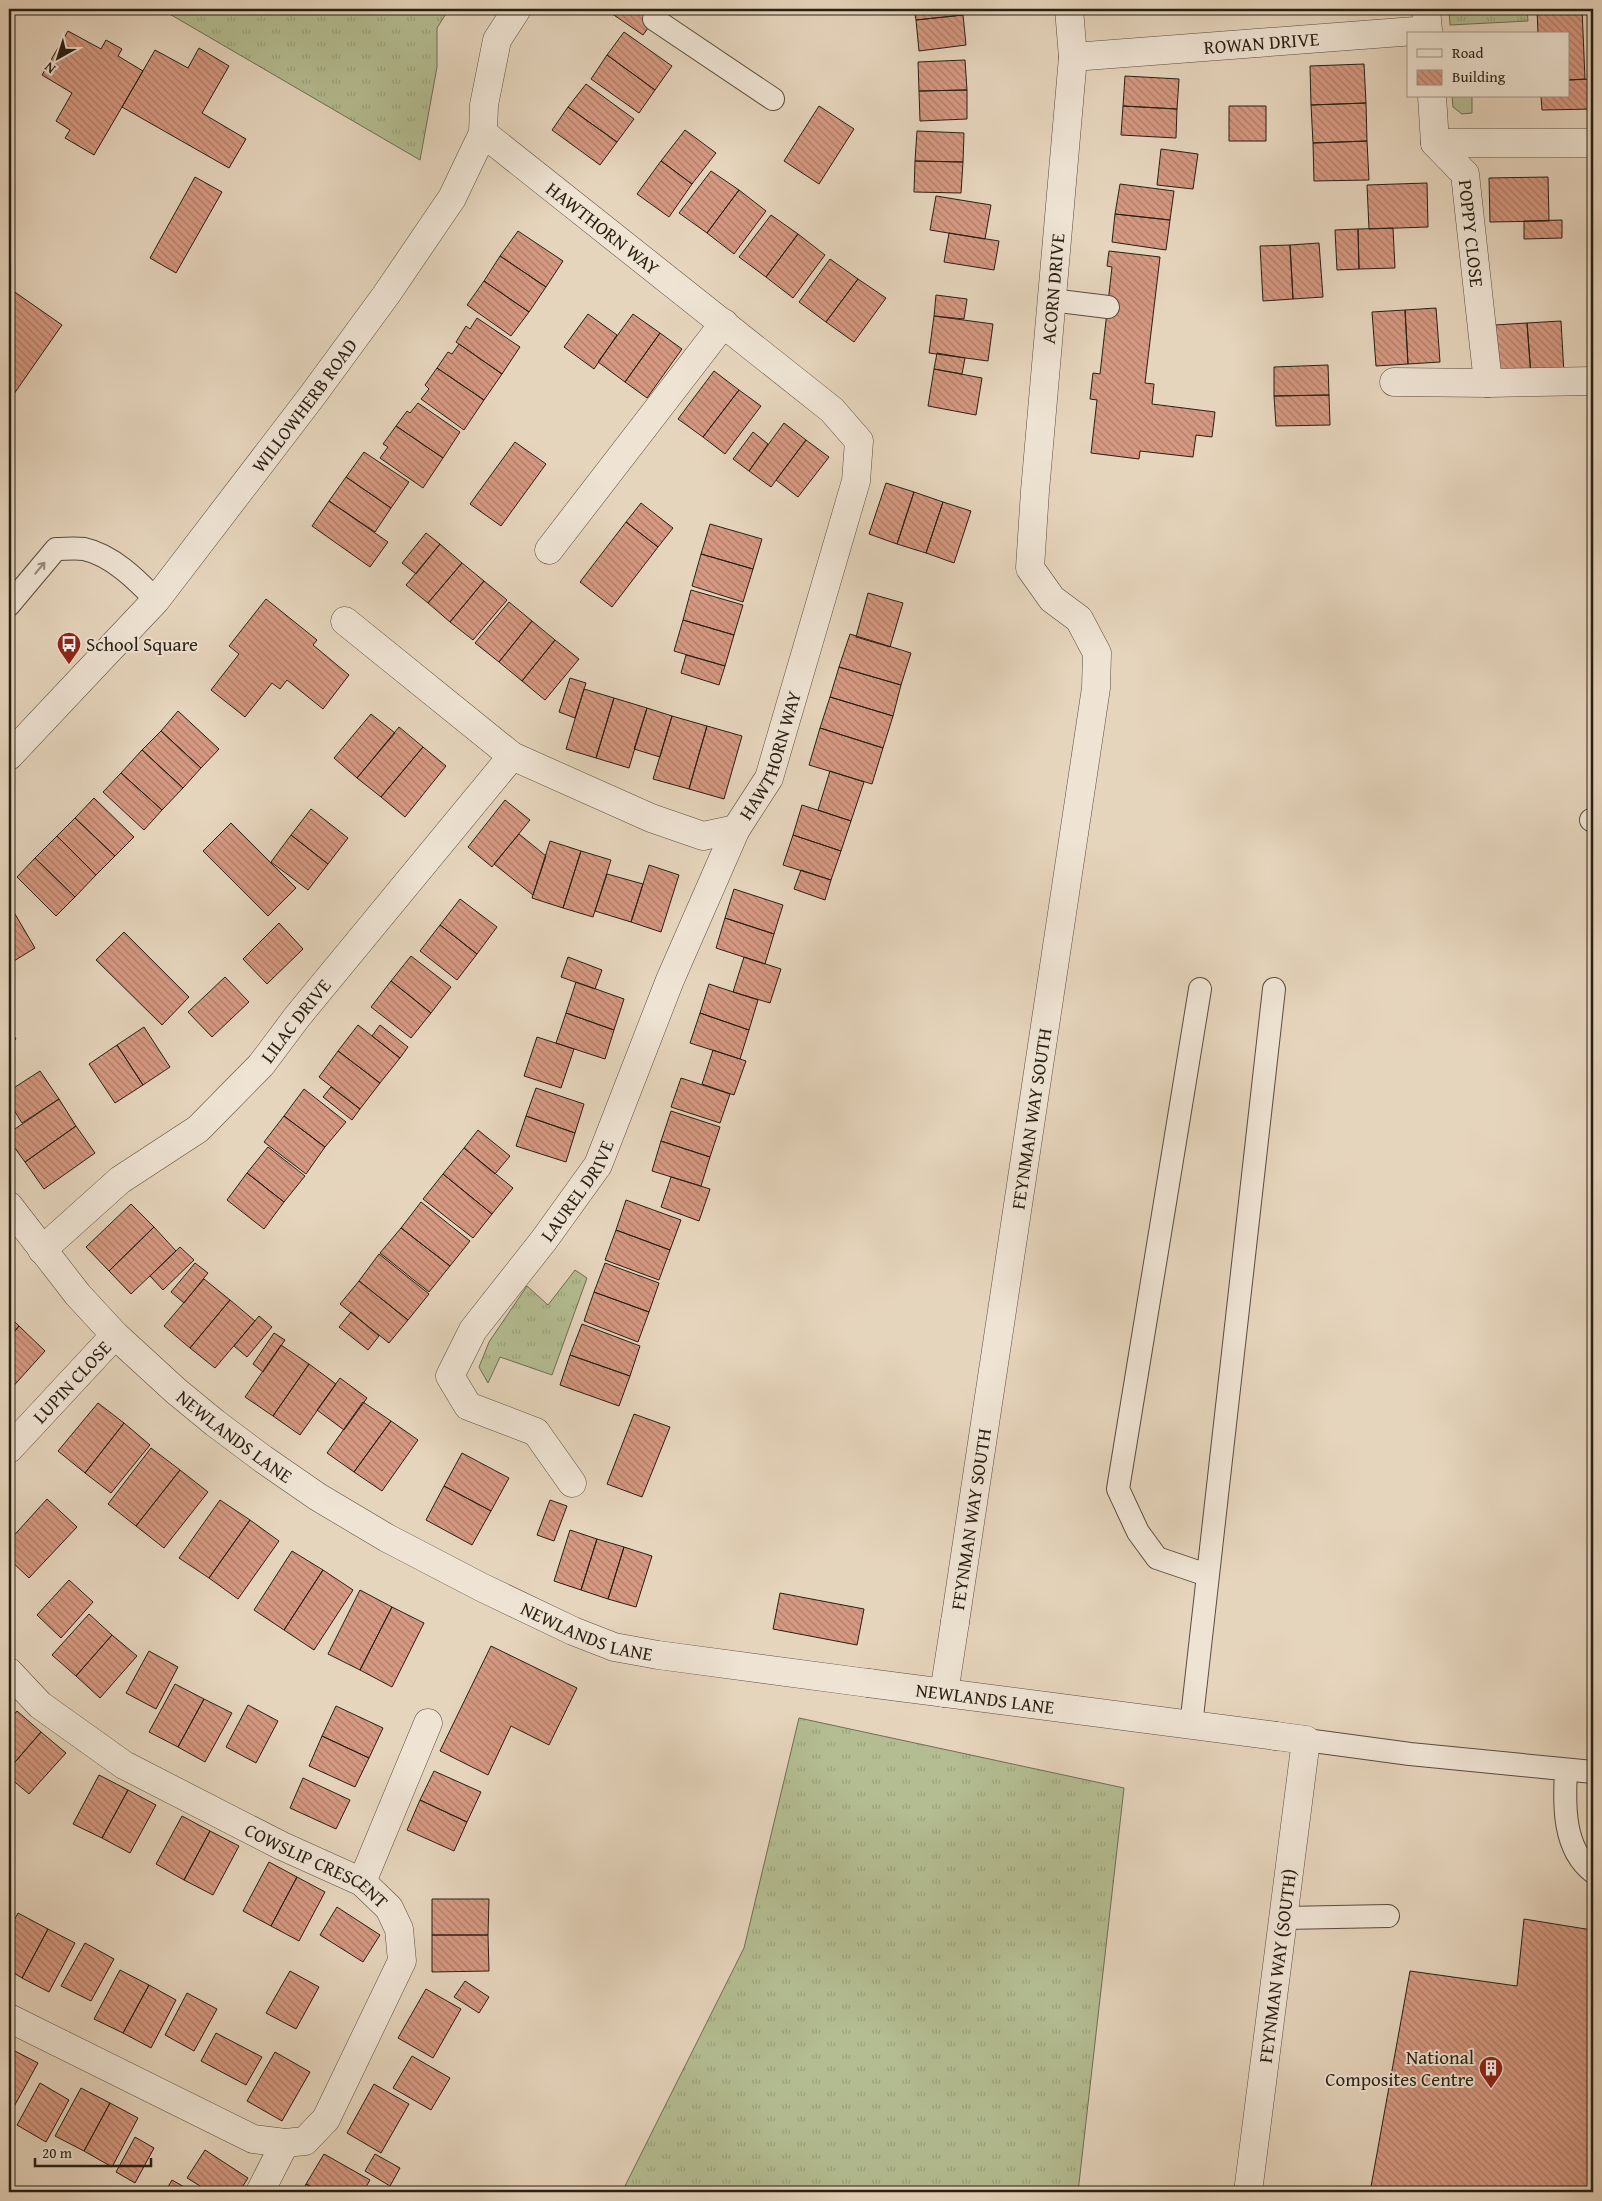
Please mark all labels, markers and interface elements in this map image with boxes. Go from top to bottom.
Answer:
street label: ROWAN DRIVE [1203,24,1321,61]
north arrow [32,32,82,82]
legend [1407,32,1570,98]
text: Road [1452,42,1483,63]
text: N [39,57,60,79]
text: Building [1452,66,1506,87]
street label: HAWTHORN WAY [540,175,666,282]
street label: POPPY CLOSE [1452,178,1491,289]
street label: ACORN DRIVE [1034,232,1072,345]
street label: WILLOWHERB ROAD [244,332,364,478]
one-way arrow [35,561,46,574]
place label: School Square [86,630,198,658]
bus stop icon: School Square [56,631,82,665]
street label: HAWTHORN WAY [732,687,808,825]
street label: LILAC DRIVE [253,972,338,1069]
street label: FEYNMAN WAY SOUTH [1003,1026,1058,1211]
street label: LAUREL DRIVE [533,1136,621,1247]
street label: LUPIN CLOSE [26,1334,118,1429]
street label: NEWLANDS LANE [171,1383,299,1490]
street label: FEYNMAN WAY SOUTH [943,1426,998,1612]
street label: NEWLANDS LANE [516,1594,655,1668]
street label: NEWLANDS LANE [914,1675,1056,1721]
street label: COWSLIP CRESCENT [240,1815,395,1915]
street label: FEYNMAN WAY (SOUTH) [1251,1867,1303,2065]
place label: National Composites Centre [1325,2043,1474,2093]
building icon: National Composites Centre [1478,2055,1504,2089]
scale bar [35,2136,151,2168]
text: 20 m [42,2142,73,2163]

